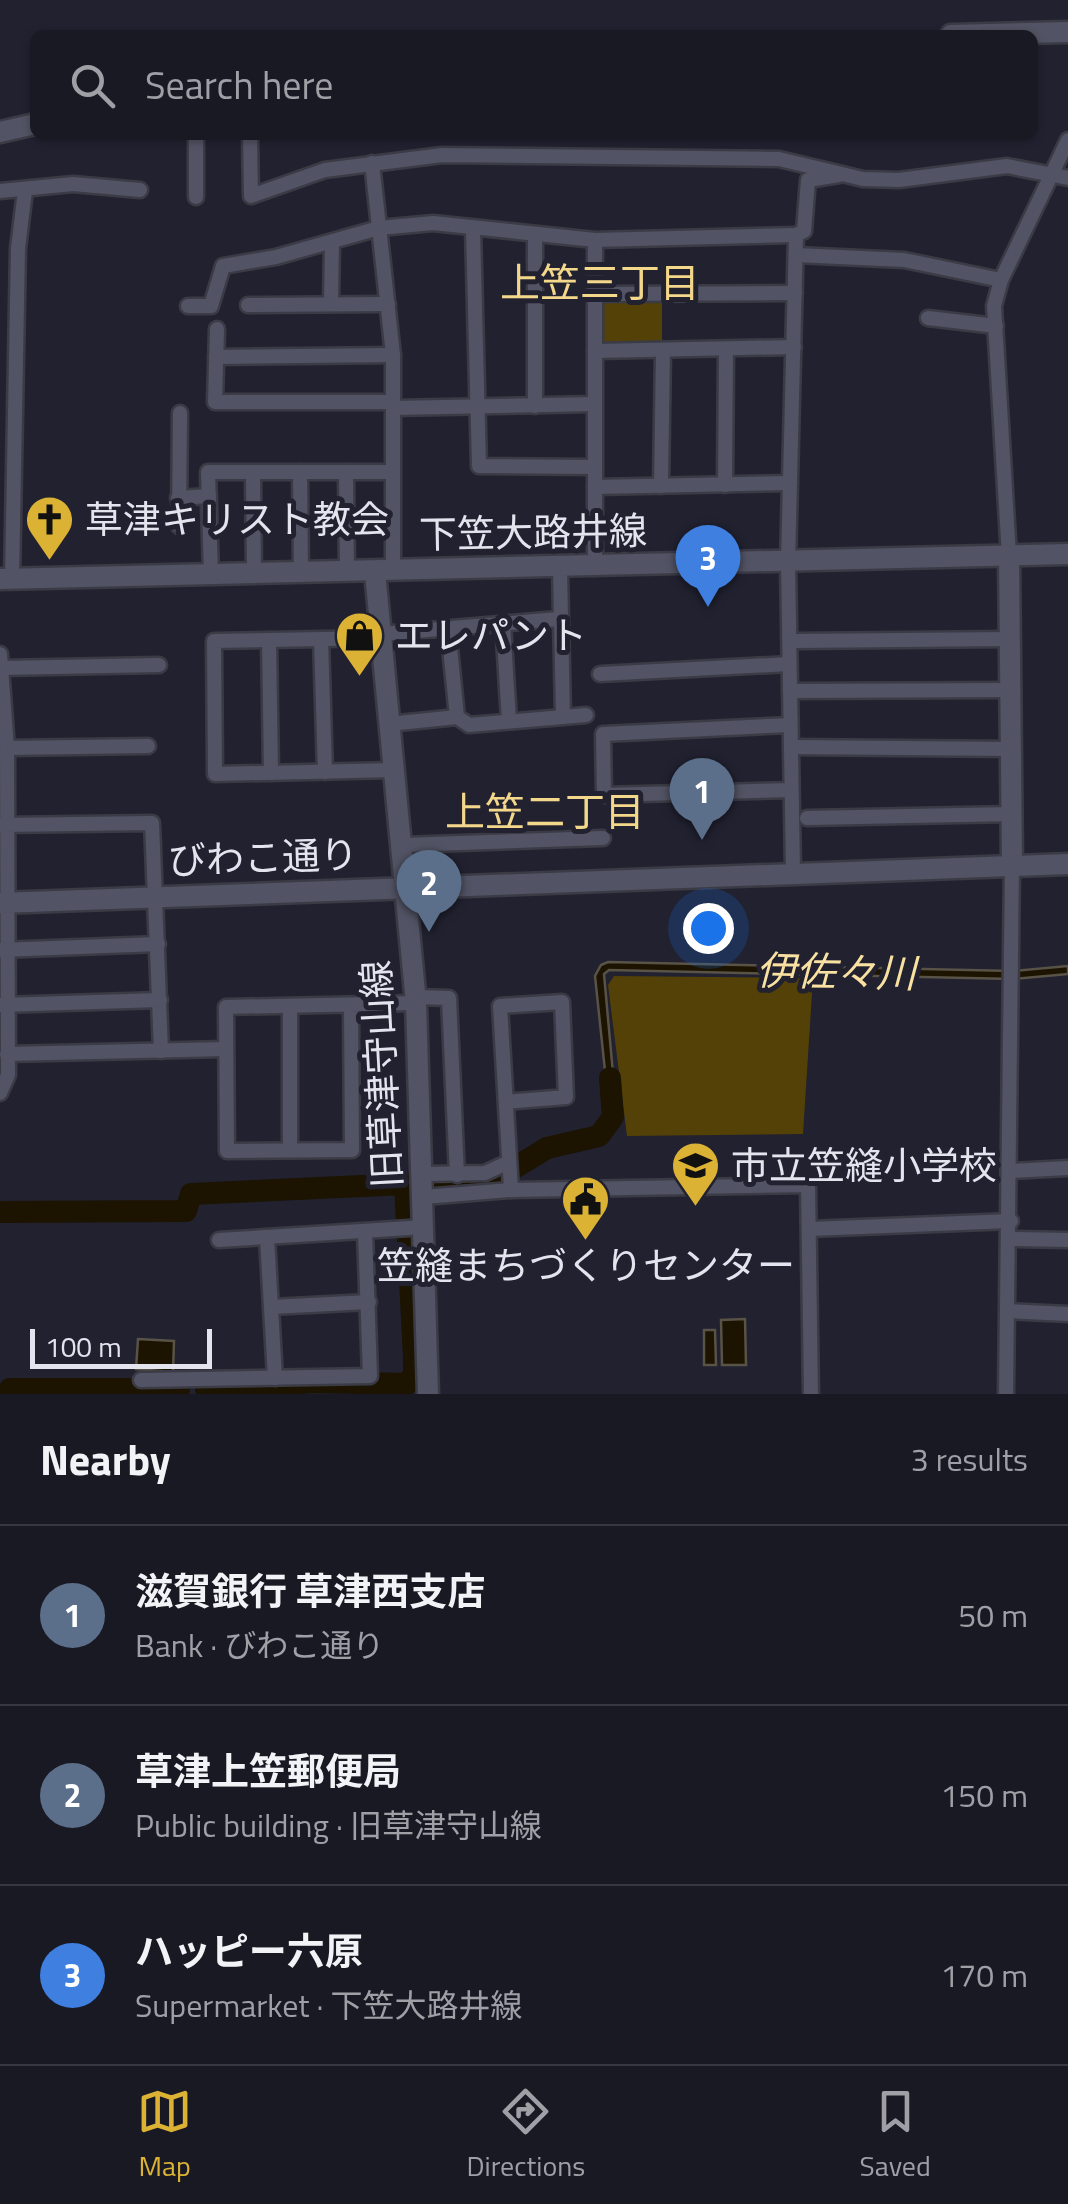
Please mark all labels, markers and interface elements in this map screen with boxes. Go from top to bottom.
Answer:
search box [30,30,1038,140]
text: Search here [145,56,333,114]
icon: search [65,58,120,113]
district label: 上笠三丁目 [500,252,700,313]
place label: 草津キリスト教会 [85,490,389,548]
church icon: 草津キリスト教会 [24,494,76,562]
street label: 下笠大路井線 [418,501,647,563]
pin: 3 [676,524,740,607]
place label: エレパント [395,606,587,664]
shop icon: エレパント [334,610,386,678]
pin: 1 [670,758,734,840]
district label: 上笠二丁目 [445,781,645,842]
street label: びわこ通り [167,825,359,889]
pin: 2 [396,850,462,932]
your location [683,903,734,954]
water label: 伊佐々川 [755,940,921,1003]
street label: 旧草津守山線 [346,959,416,1189]
place label: 市立笠縫小学校 [731,1136,997,1194]
school or university icon: 市立笠縫小学校 [670,1140,722,1208]
public building icon: 笠縫まちづくりセンター [560,1174,612,1242]
place label: 笠縫まちづくりセンター [377,1236,795,1294]
scale bar [30,1324,212,1368]
text: 100 m [45,1325,122,1368]
text: Nearby [40,1427,171,1491]
text: 3 results [911,1435,1028,1483]
text: 滋賀銀行 草津西支店 [135,1562,485,1620]
text: 1 [64,1591,81,1639]
text: 50 m [958,1591,1028,1639]
text: Bank · びわこ通り [135,1621,384,1669]
text: 草津上笠郵便局 [135,1742,401,1800]
text: 2 [64,1771,81,1819]
text: 150 m [940,1771,1028,1819]
text: Public building · 旧草津守山線 [135,1801,542,1849]
text: ハッピー六原 [135,1922,363,1980]
text: 3 [64,1951,81,1999]
text: 170 m [940,1951,1028,1999]
text: Supermarket · 下笠大路井線 [135,1981,523,2029]
tab: Map [137,2084,192,2187]
tab: Directions [466,2084,585,2187]
tab: Saved [860,2084,931,2187]

